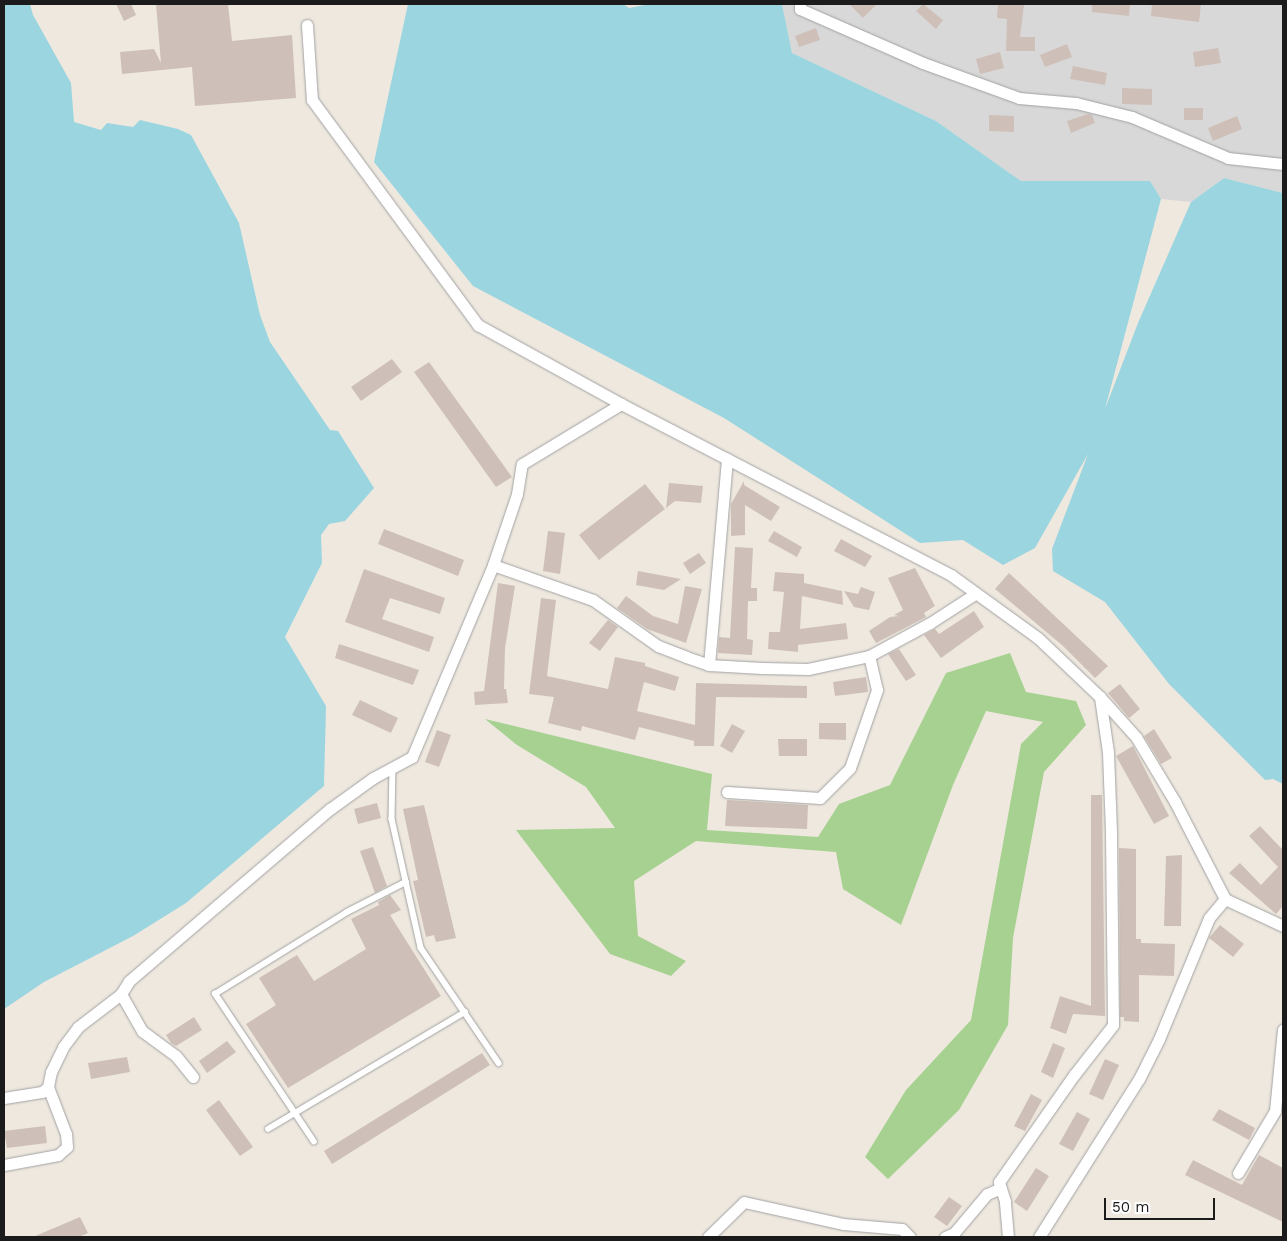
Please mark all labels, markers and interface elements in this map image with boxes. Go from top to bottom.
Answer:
scale bar [1107,1188,1218,1220]
text: 50 m [1112,1198,1149,1216]

